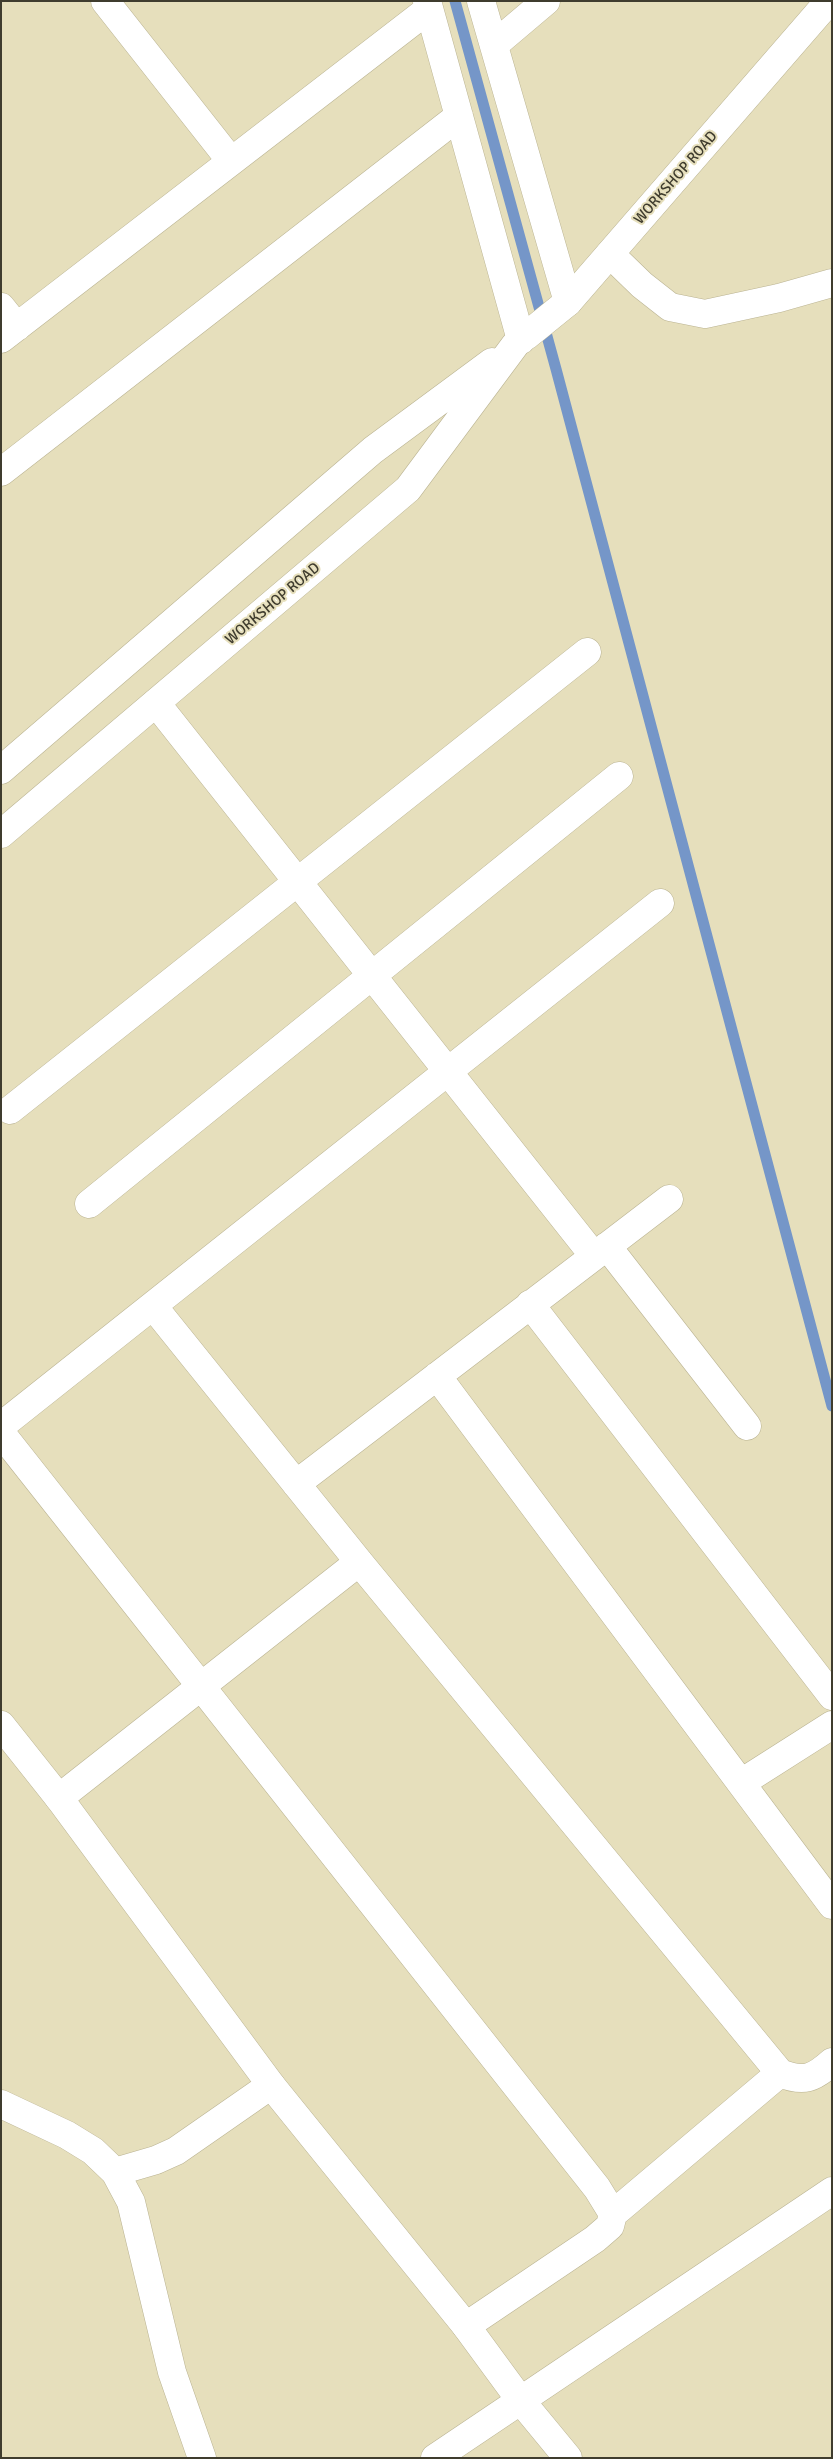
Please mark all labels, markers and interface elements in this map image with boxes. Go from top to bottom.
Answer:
street label: WORKSHOP ROAD [631,128,721,228]
street label: WORKSHOP ROAD [222,559,324,649]

